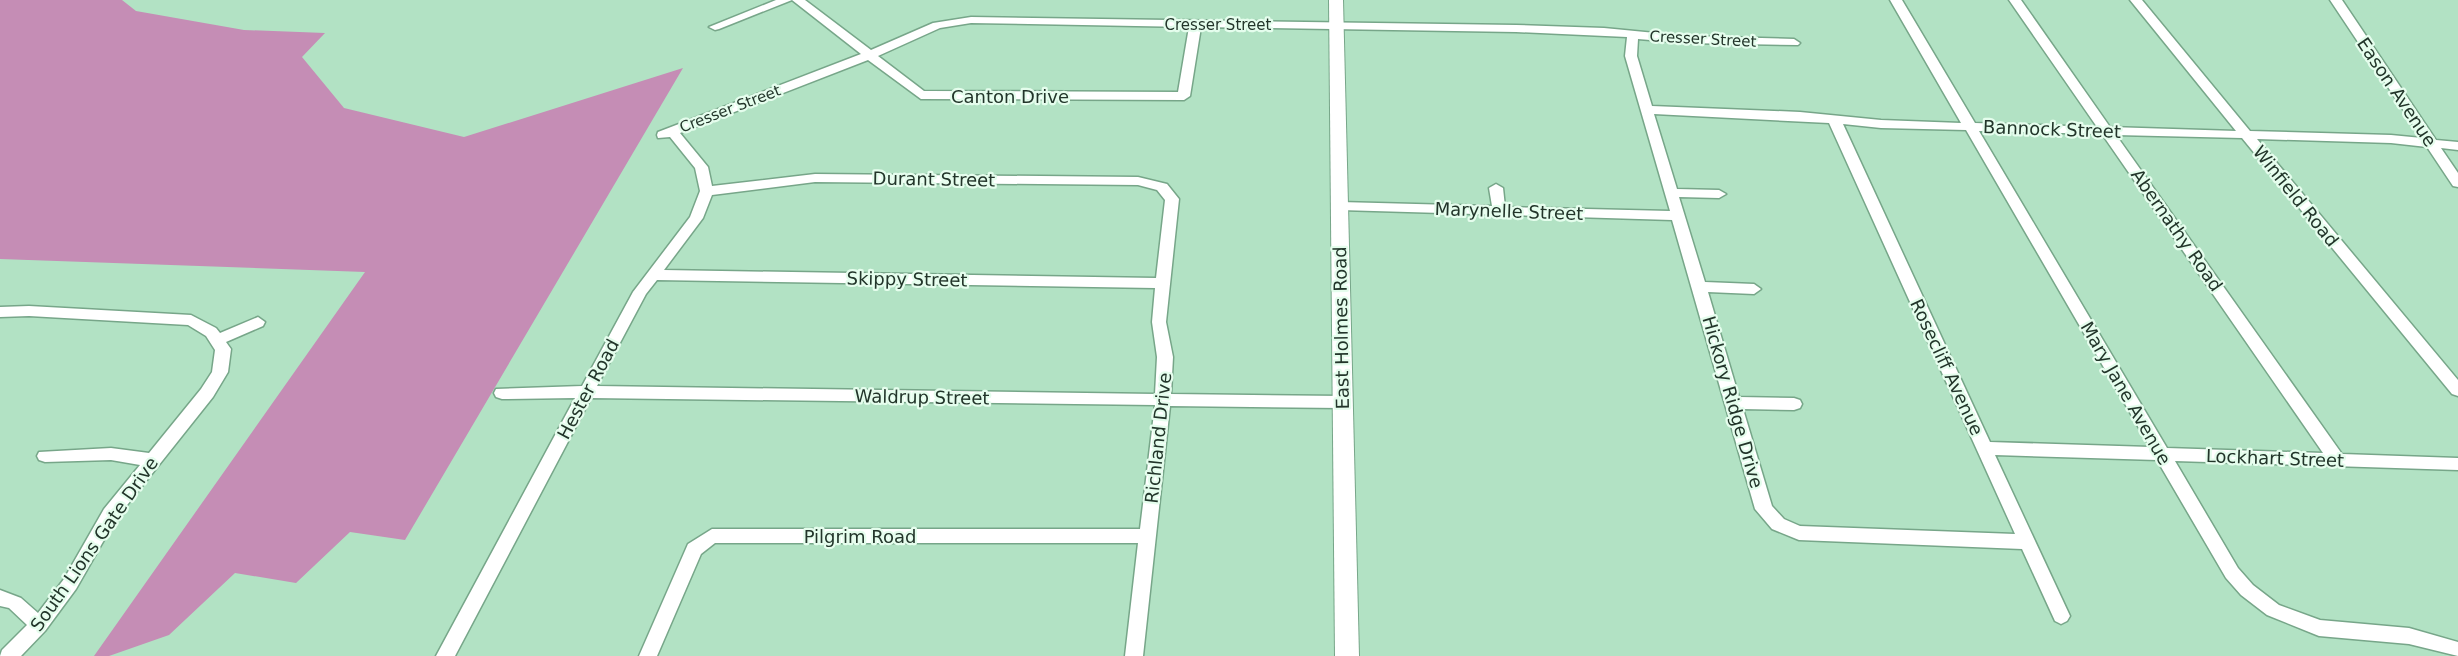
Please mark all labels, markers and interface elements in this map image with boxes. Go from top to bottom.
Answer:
street label: Cresser Street [1165,16,1272,34]
street label: Cresser Street [1649,27,1757,51]
street label: Eason Avenue [2353,34,2441,150]
street label: Cresser Street [677,81,783,137]
street label: Canton Drive [951,86,1069,107]
street label: Bannock Street [1983,116,2121,142]
street label: Winfield Road [2249,141,2343,251]
street label: Abernathy Road [2127,165,2227,295]
street label: Durant Street [873,167,995,191]
street label: Marynelle Street [1434,198,1584,224]
street label: East Holmes Road [1329,246,1353,410]
street label: Skippy Street [846,267,968,291]
street label: Rosecliff Avenue [1906,295,1988,439]
street label: Hickory Ridge Drive [1698,313,1768,491]
street label: Mary Jane Avenue [2076,318,2176,468]
street label: Hester Road [553,335,623,443]
street label: Richland Drive [1141,372,1175,504]
street label: Waldrup Street [854,385,990,409]
street label: Lockhart Street [2205,445,2345,471]
street label: South Lions Gate Drive [26,453,162,635]
street label: Pilgrim Road [804,526,916,547]

